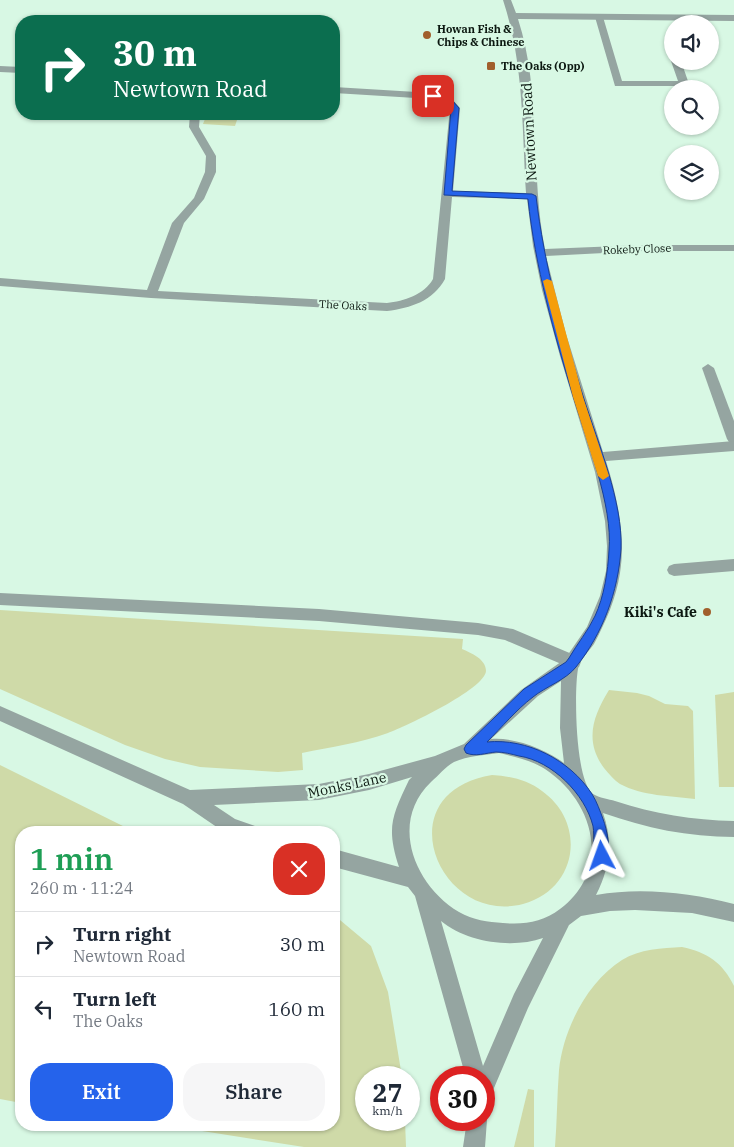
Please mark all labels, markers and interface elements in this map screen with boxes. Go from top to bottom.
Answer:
map controls [664,15,719,200]
button: sound [664,15,719,70]
place label: Howan Fish & Chips & Chinese [437,22,525,49]
marker: Howan Fish & Chips & Chinese [421,29,433,41]
text: 30 m [113,30,197,76]
icon: right [30,35,95,100]
place label: The Oaks (Opp) [501,59,585,73]
marker: The Oaks (Opp) [485,60,497,72]
text: Newtown Road [113,74,268,103]
pin [412,75,454,117]
button: search [664,80,719,135]
icon: arrive [419,82,447,110]
street label: Newtown Road [517,82,541,182]
button: layers [664,145,719,200]
street label: Rokeby Close [603,241,672,257]
street label: The Oaks [319,297,367,313]
place label: Kiki's Cafe [624,603,697,621]
marker: Kiki's Cafe [701,606,713,618]
street label: Monks Lane [306,768,388,802]
position arrow [575,829,627,881]
text: 1 min [30,839,113,878]
button: close [273,843,325,895]
text: 260 m · 11:24 [30,878,133,898]
text: Turn right [73,922,171,946]
icon: right [30,930,58,958]
text: 30 m [280,932,325,956]
text: Newtown Road [73,946,185,966]
text: Turn left [73,987,156,1011]
icon: left [30,995,58,1023]
text: 160 m [268,997,325,1021]
text: The Oaks [73,1011,143,1031]
button: Exit [30,1063,173,1121]
button: Share [183,1063,325,1121]
speed limit sign: 30 [430,1066,495,1131]
text: 27 [372,1076,403,1109]
text: km/h [372,1103,403,1118]

